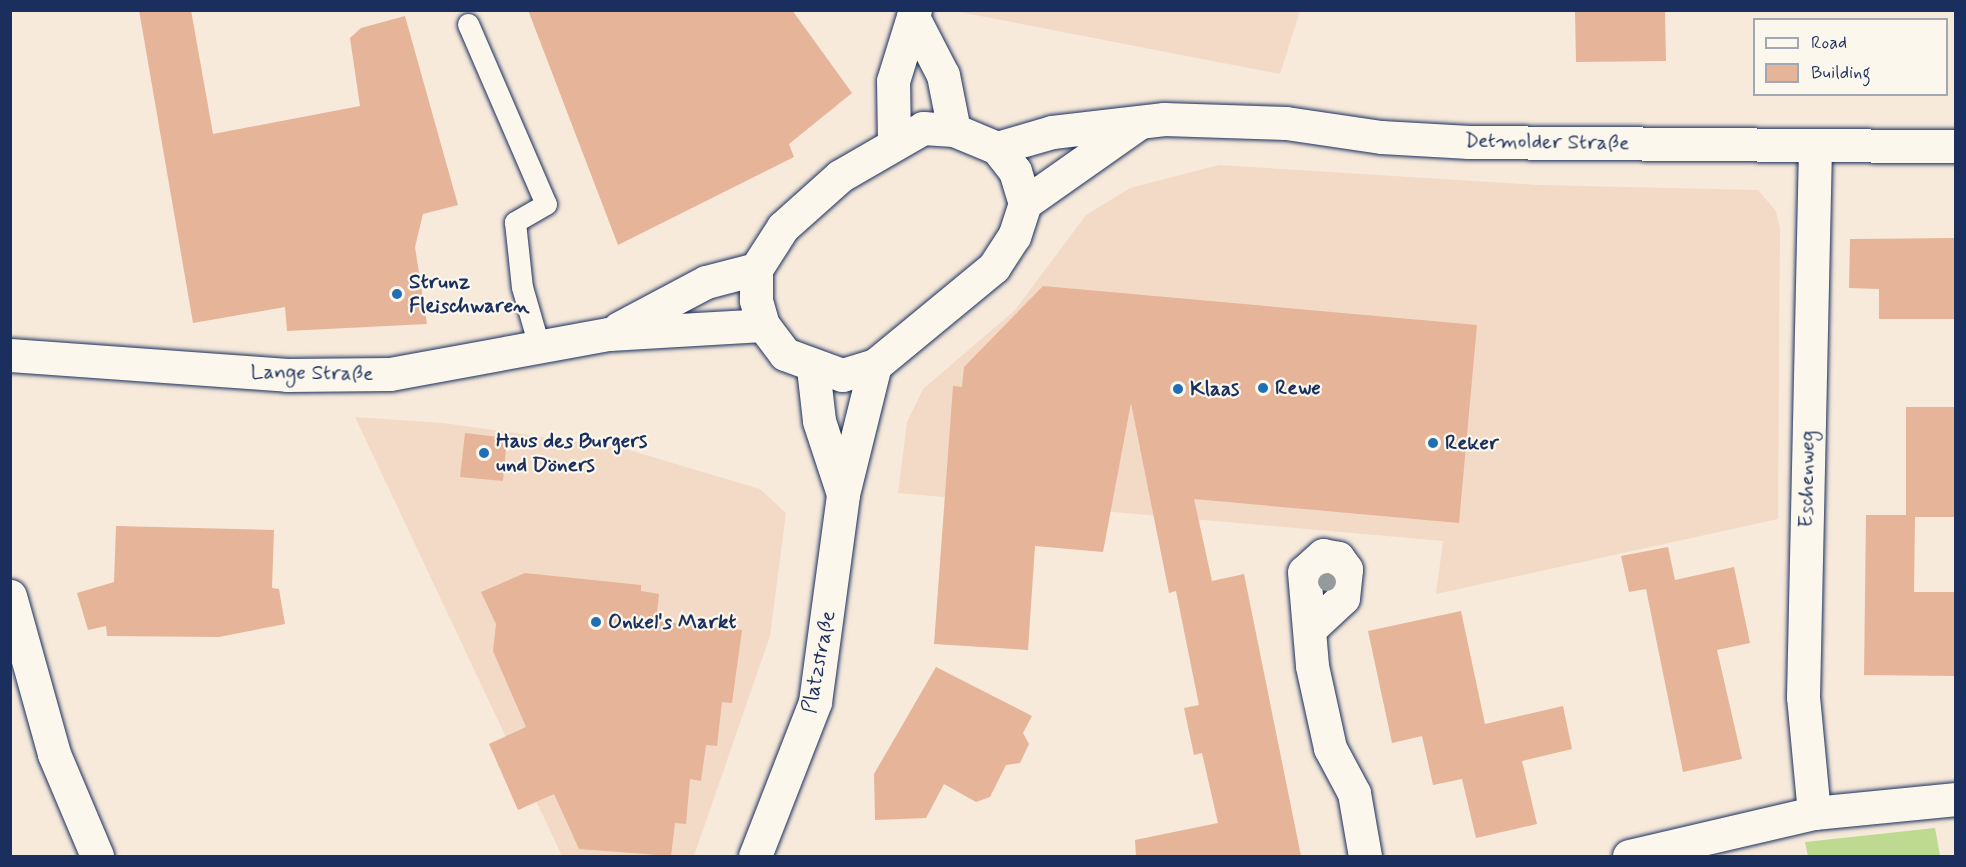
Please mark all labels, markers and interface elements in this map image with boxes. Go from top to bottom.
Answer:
legend [1753,18,1948,96]
text: Road [1811,31,1847,55]
text: Building [1811,61,1871,85]
street label: Detmolder Straße [1464,128,1630,156]
place label: Strunz Fleischwaren [409,269,530,319]
marker: Strunz Fleischwaren [390,287,404,301]
street label: Lange Straße [250,359,374,387]
place label: Rewe [1275,375,1321,401]
place label: Klaas [1190,376,1239,402]
marker: Rewe [1256,381,1270,395]
marker: Klaas [1171,382,1185,396]
place label: Haus des Burgers und Döners [496,428,648,478]
place label: Reker [1445,430,1499,456]
street label: Eschenweg [1794,430,1820,528]
marker: Reker [1426,436,1440,450]
marker: Haus des Burgers und Döners [477,446,491,460]
place label: Onkel's Markt [608,609,738,635]
street label: Platzstraße [797,609,841,715]
marker: Onkel's Markt [589,615,603,629]

